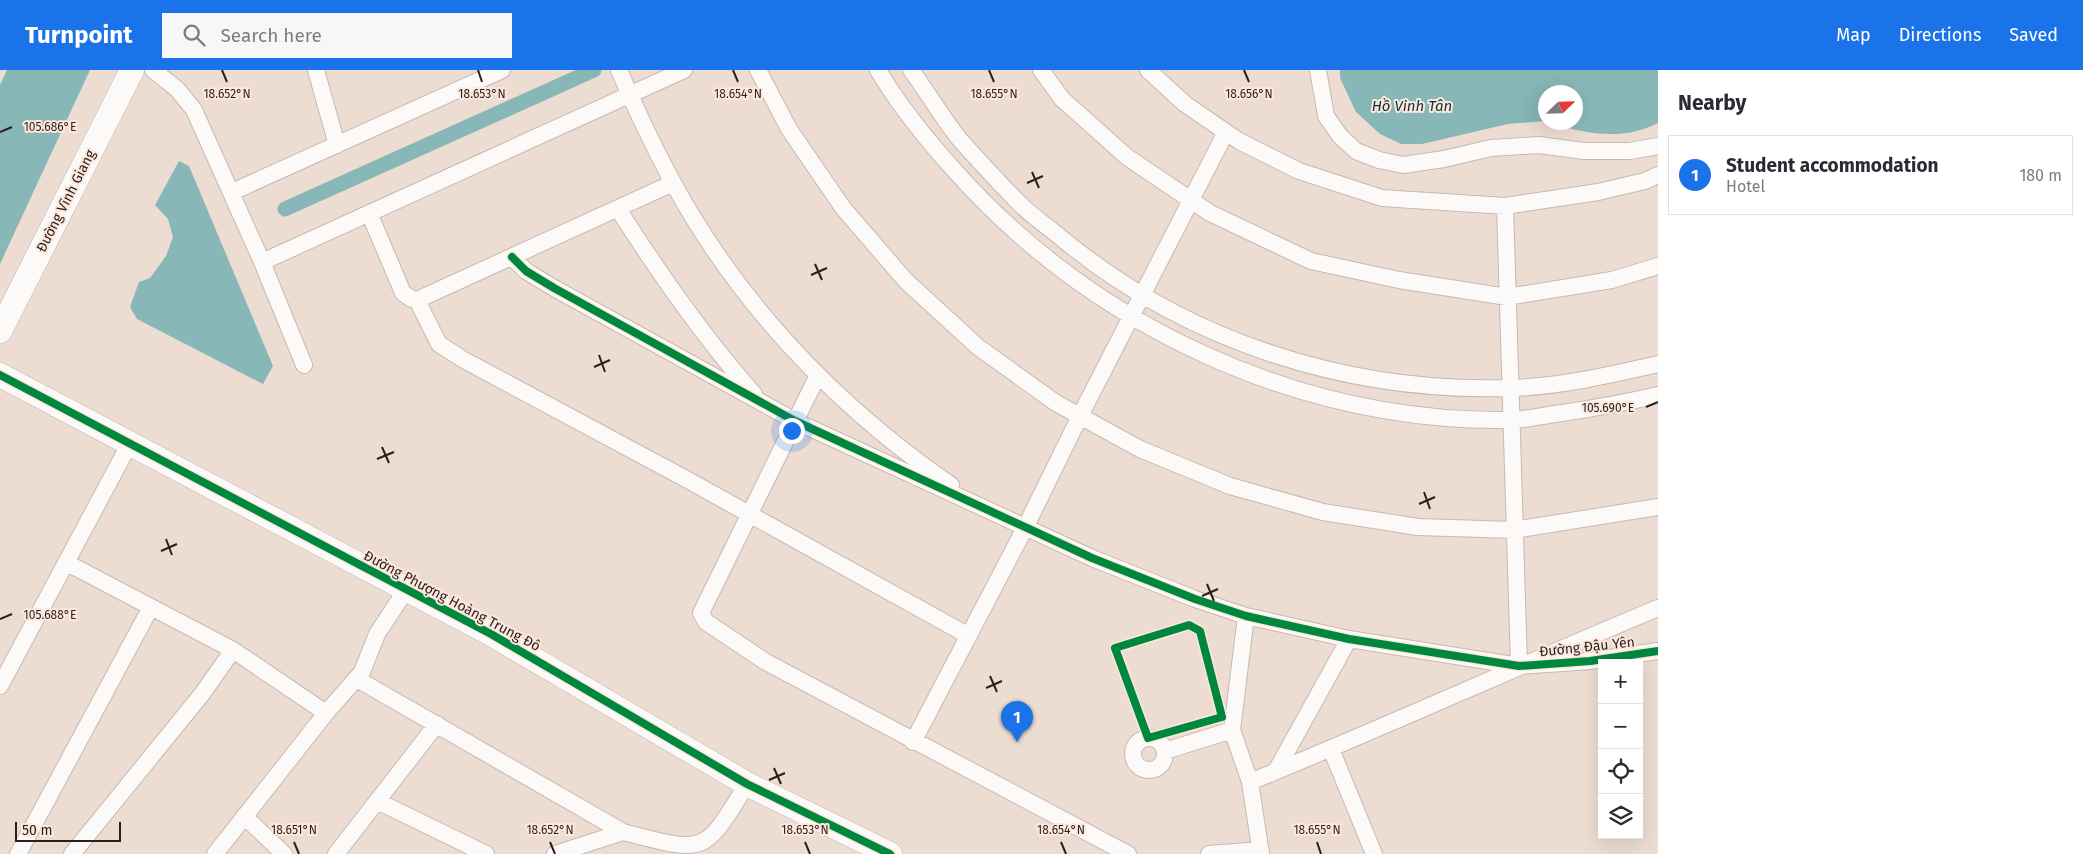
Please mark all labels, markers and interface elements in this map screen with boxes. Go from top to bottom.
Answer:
search box [162,13,512,58]
text: Turnpoint [25,21,132,49]
icon: search [180,21,208,49]
text: Search here [220,24,322,47]
text: Map [1836,24,1871,46]
text: Directions [1899,24,1981,46]
text: Saved [2009,24,2058,46]
north arrow [1538,85,1583,130]
text: 18.652°N [203,87,251,101]
text: 18.653°N [458,87,506,101]
text: 18.654°N [714,87,762,101]
text: 18.655°N [970,87,1018,101]
text: 18.656°N [1225,87,1273,101]
text: Nearby [1678,90,1746,116]
water label: Hồ Vinh Tân [1372,97,1452,115]
text: 105.686°E [24,120,76,134]
street label: Đường Vĩnh Giang [33,146,99,255]
text: Student accommodation [1726,154,1938,177]
text: 1 [1691,166,1699,185]
text: 180 m [2019,166,2062,185]
text: Hotel [1726,177,1765,196]
text: 105.690°E [1582,401,1634,415]
your location [779,418,805,444]
street label: Đường Phượng Hoàng Trung Đô [361,547,543,655]
text: 105.688°E [24,608,76,622]
street label: Đường Đậu Yên [1538,634,1636,660]
map controls [1598,659,1643,839]
button: + [1598,659,1643,704]
pin: 1 [1001,701,1033,742]
button: − [1598,704,1643,749]
button: locate [1598,749,1643,794]
button: layers [1598,794,1643,839]
scale bar [15,819,121,842]
text: 50 m [22,822,53,839]
text: 18.651°N [271,823,317,837]
text: 18.652°N [526,823,574,837]
text: 18.653°N [781,823,829,837]
text: 18.654°N [1037,823,1085,837]
text: 18.655°N [1293,823,1341,837]

